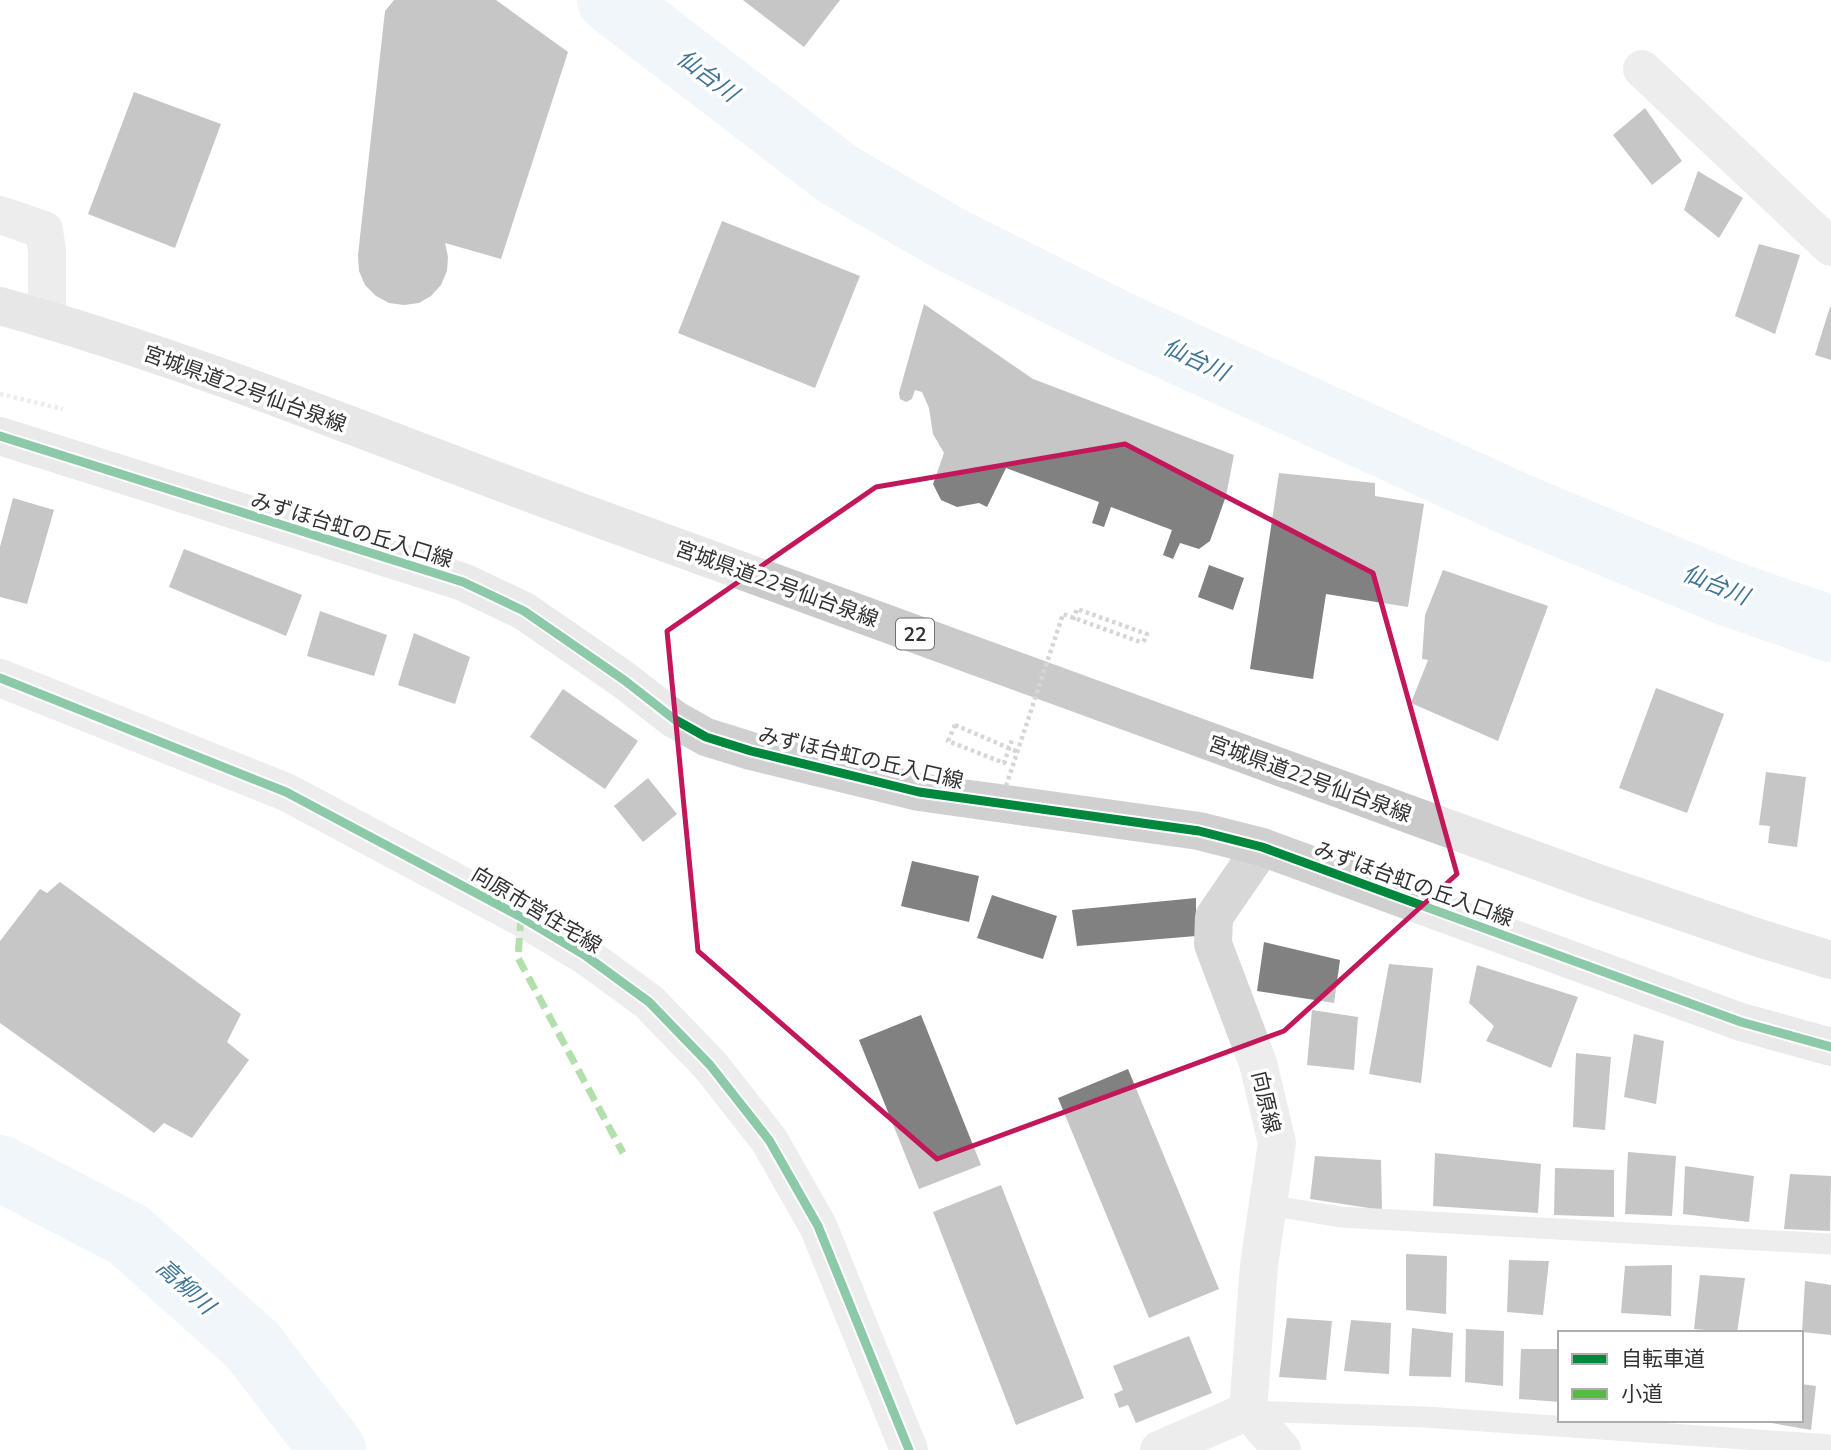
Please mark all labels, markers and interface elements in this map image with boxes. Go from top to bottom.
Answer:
water label: 仙台川 [672,43,747,109]
water label: 仙台川 [1159,331,1236,388]
street label: 宮城県道22号仙台泉線 [140,339,350,437]
street label: みずほ台虹の丘入口線 [248,486,456,572]
street label: 宮城県道22号仙台泉線 [672,534,882,632]
water label: 仙台川 [1679,558,1756,611]
road number: 22 [896,618,934,650]
street label: みずほ台虹の丘入口線 [756,721,966,793]
street label: 宮城県道22号仙台泉線 [1205,729,1415,827]
street label: みずほ台虹の丘入口線 [1311,835,1517,931]
street label: 向原市営住宅線 [467,860,607,958]
street label: 向原線 [1247,1068,1287,1136]
water label: 高柳川 [151,1252,224,1322]
legend [1558,1331,1803,1422]
text: 自転車道 [1621,1345,1705,1371]
text: 小道 [1621,1380,1663,1406]

